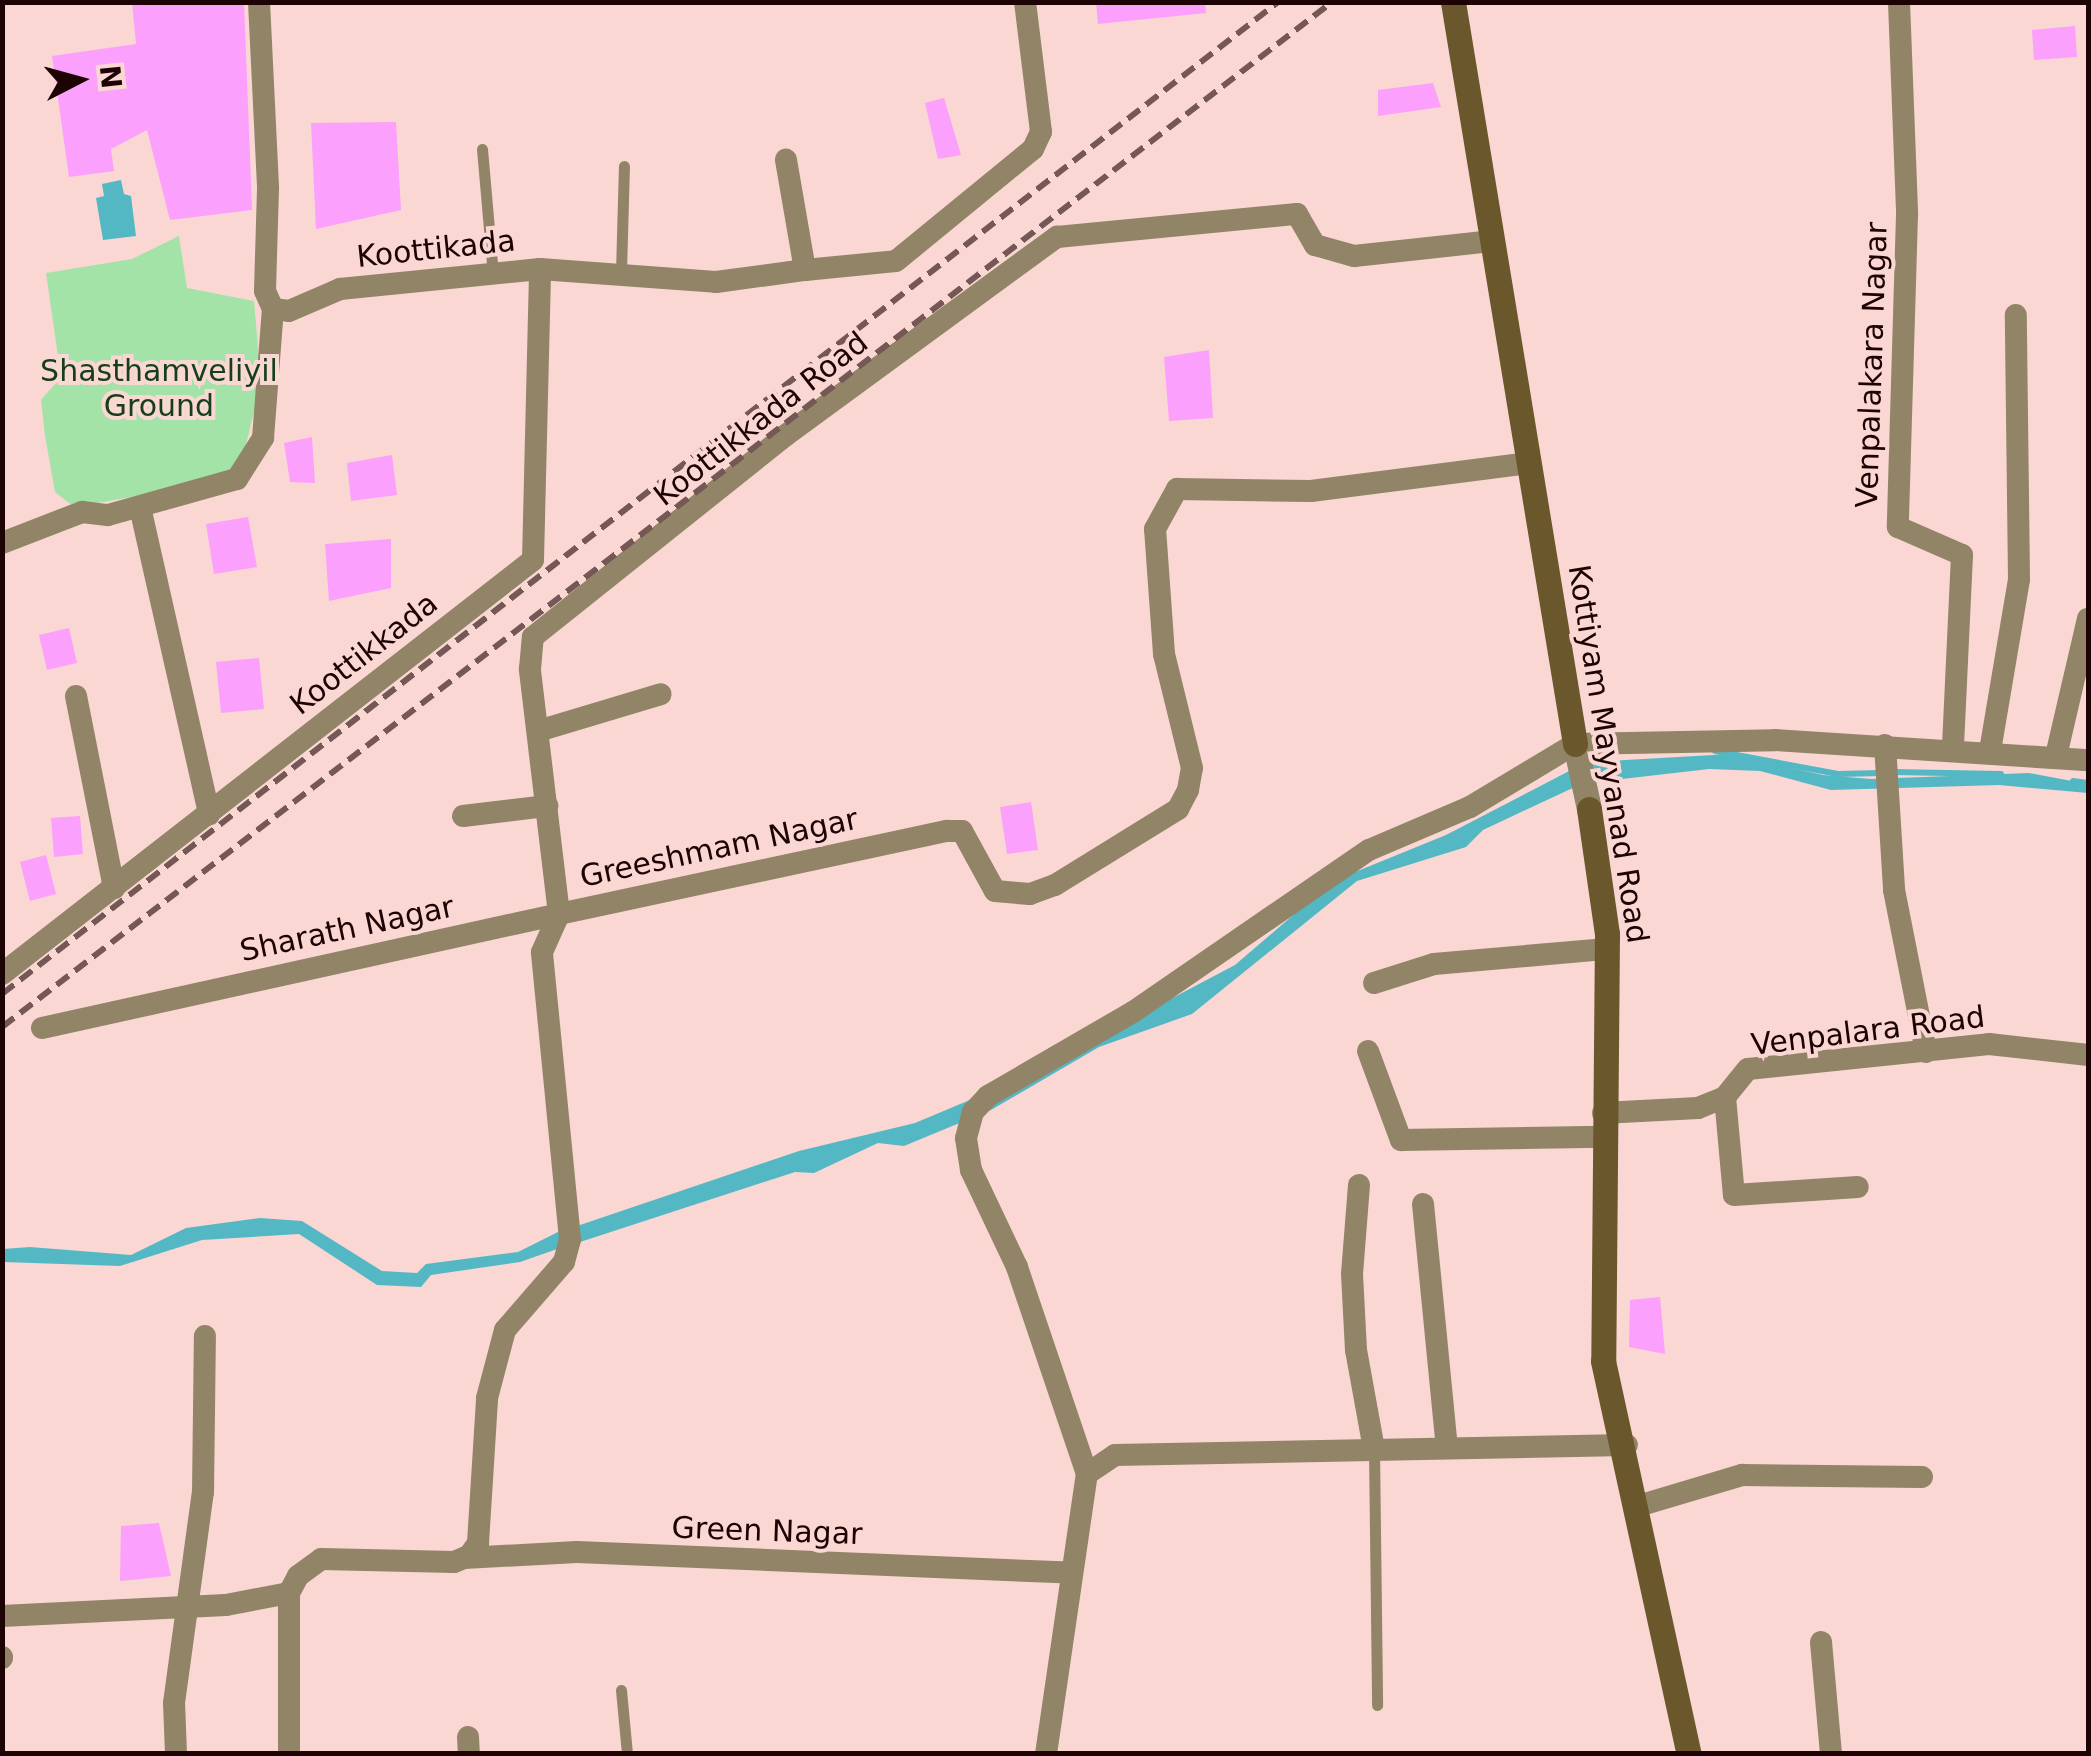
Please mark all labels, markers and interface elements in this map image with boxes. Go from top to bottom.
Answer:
north arrow [30,30,130,130]
text: N [93,63,128,90]
street label: Venpalakara Nagar [1849,222,1895,508]
street label: Koottikada [355,223,517,275]
street label: Koottikkada Road [647,324,875,514]
park label: Shasthamveliyil Ground [40,353,278,424]
street label: Kottiyam Mayyanad Road [1560,562,1656,946]
street label: Koottikkada [283,585,445,723]
street label: Greeshmam Nagar [577,801,861,895]
street label: Sharath Nagar [237,889,457,969]
street label: Venpalara Road [1749,999,1987,1063]
street label: Green Nagar [671,1510,863,1552]

